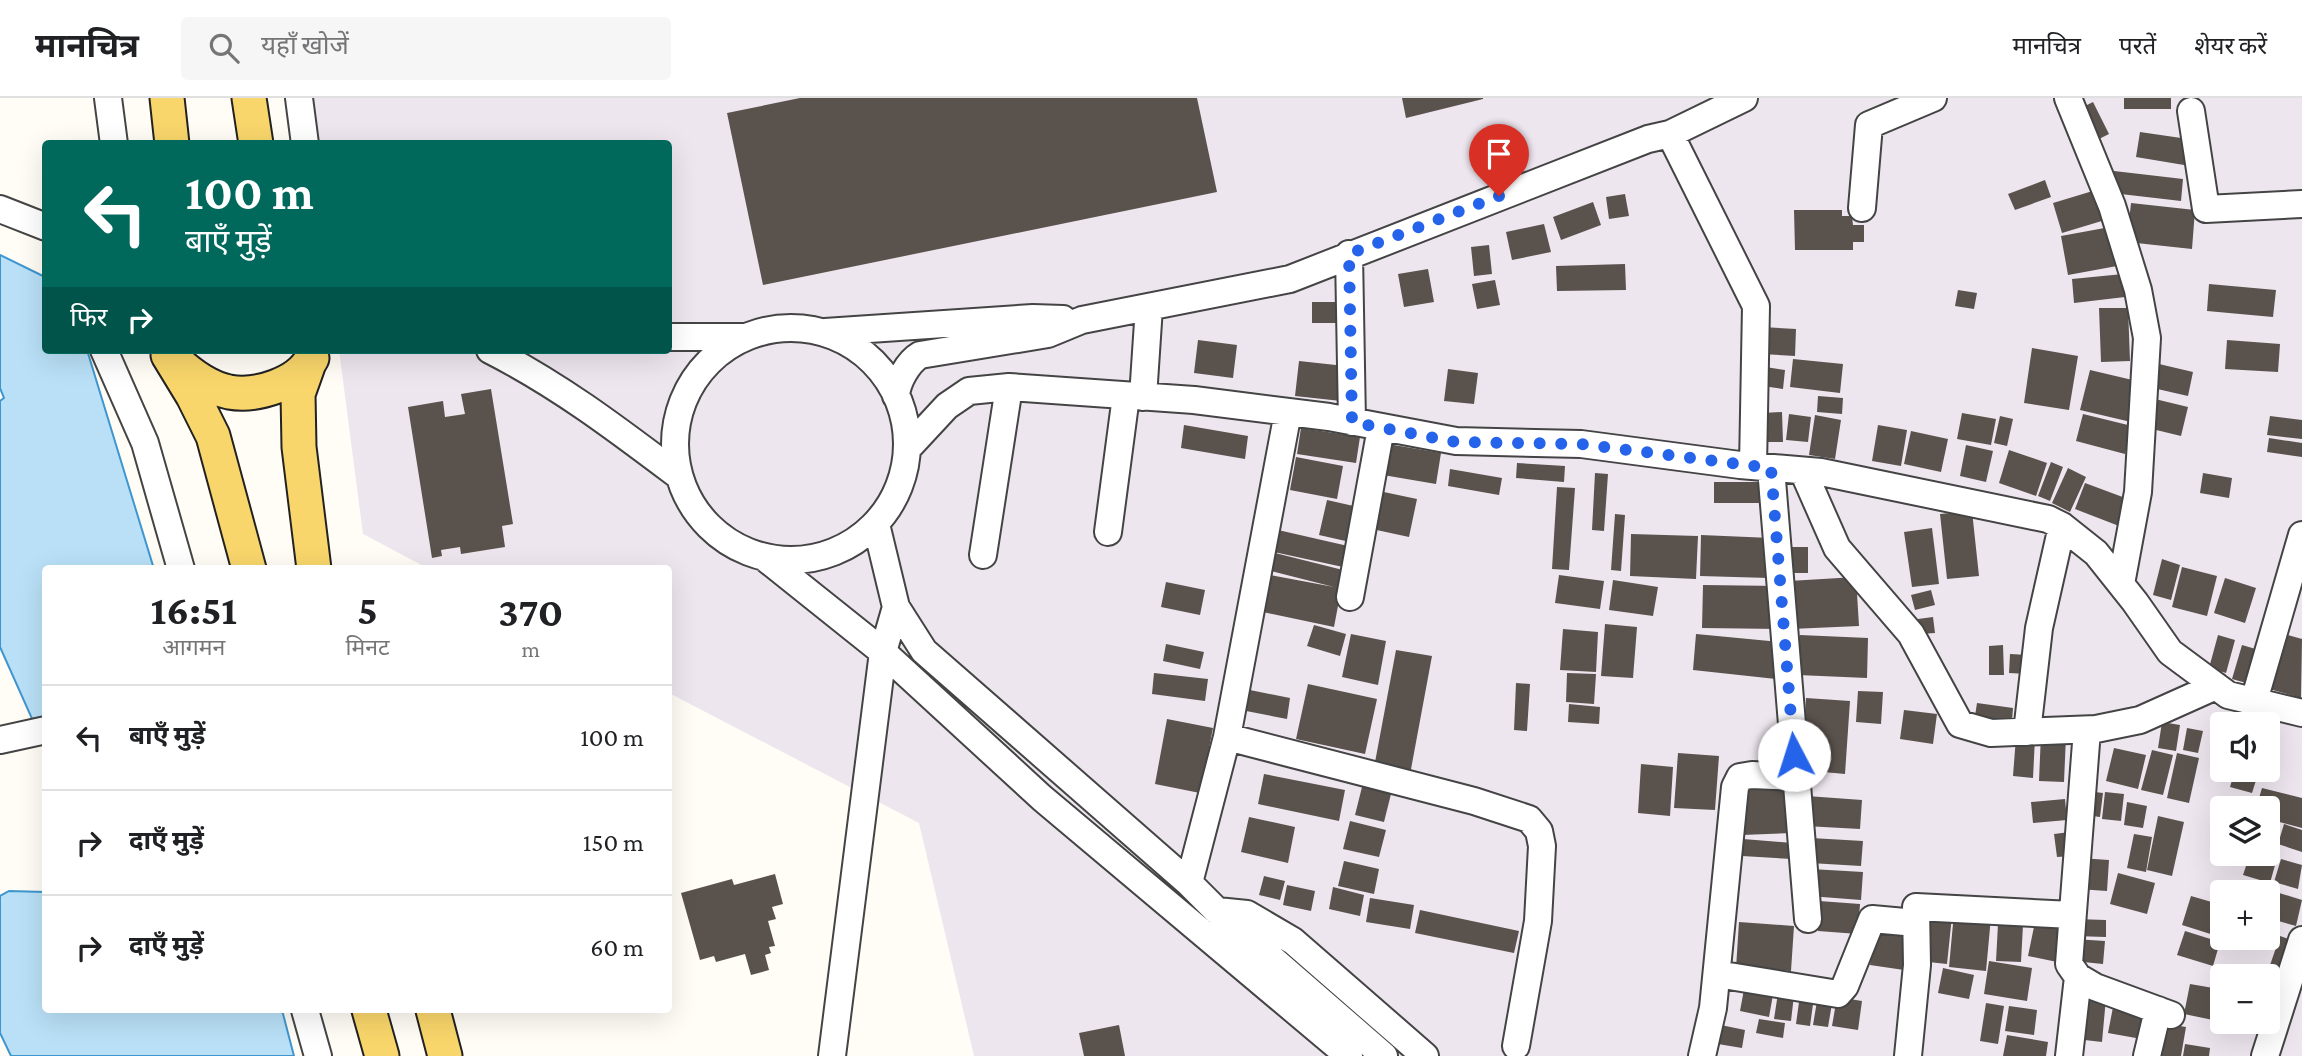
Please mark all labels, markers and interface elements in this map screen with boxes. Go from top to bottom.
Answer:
search box [181,17,671,80]
text: मानचित्र [35,27,139,64]
icon: search [205,29,243,67]
text: यहाँ खोजें [261,31,349,60]
text: मानचित्र [2012,32,2081,59]
text: परतें [2119,32,2156,59]
text: शेयर करें [2194,32,2267,59]
pin [1469,124,1529,196]
icon: arrive [1480,135,1518,173]
text: 100 m [185,165,314,220]
icon: left [70,168,161,259]
text: बाएँ मुड़ें [185,223,272,259]
icon: right [121,301,159,339]
text: फिर [70,303,107,332]
text: 16:51 [151,586,237,633]
text: 5 [357,586,378,633]
text: 370 [498,588,563,635]
text: आगमन [162,634,225,660]
text: मिनट [346,634,390,660]
text: m [522,636,540,662]
map controls [2210,712,2280,1034]
button: sound [2210,712,2280,782]
position arrow [1757,718,1831,792]
icon: left [70,719,108,757]
text: बाएँ मुड़ें [129,721,205,750]
text: 100 m [580,723,644,752]
button: layers [2210,796,2280,866]
icon: right [70,824,108,862]
text: दाएँ मुड़ें [129,826,204,855]
text: 150 m [583,828,644,857]
button: + [2210,880,2280,950]
icon: right [70,929,108,967]
text: दाएँ मुड़ें [129,931,204,960]
text: 60 m [590,933,644,962]
button: − [2210,964,2280,1034]

